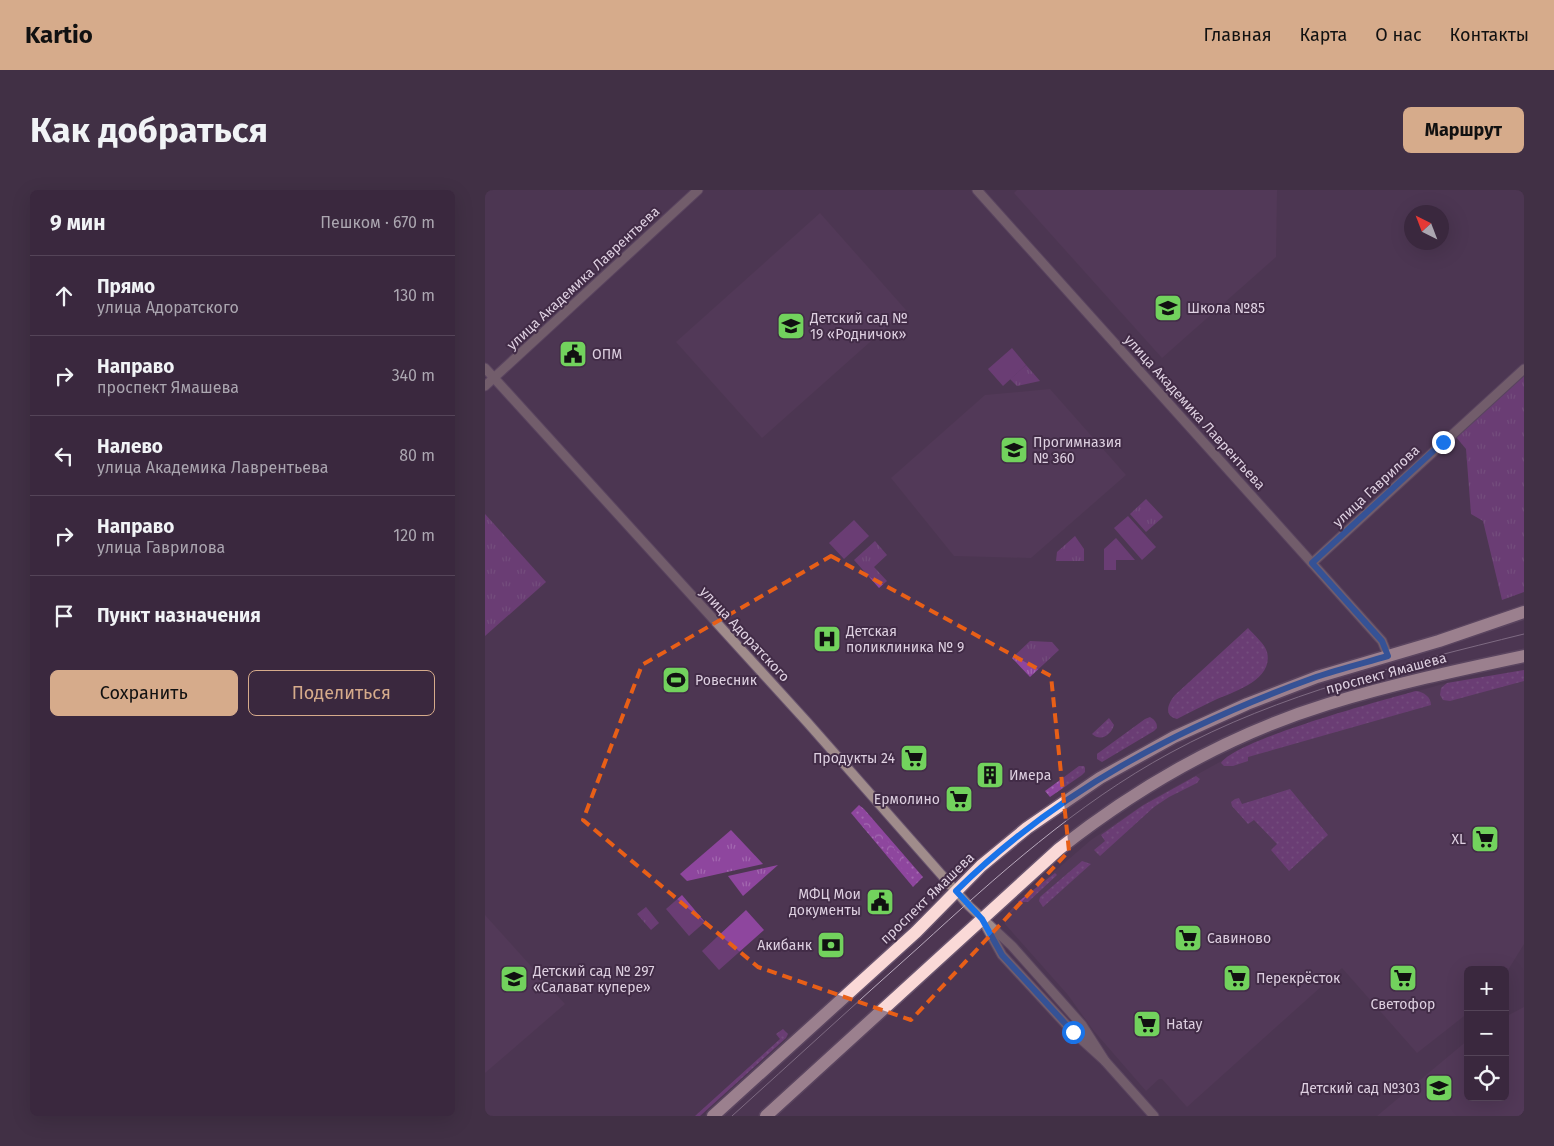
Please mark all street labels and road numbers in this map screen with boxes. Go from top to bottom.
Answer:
street label: улица Академика Лаврентьева [503,203,663,354]
street label: улица Академика Лаврентьева [1121,331,1269,493]
street label: улица Гаврилова [1329,442,1423,531]
street label: улица Адоратского [696,583,793,685]
street label: проспект Ямашева [1324,649,1448,698]
street label: проспект Ямашева [877,849,978,948]

